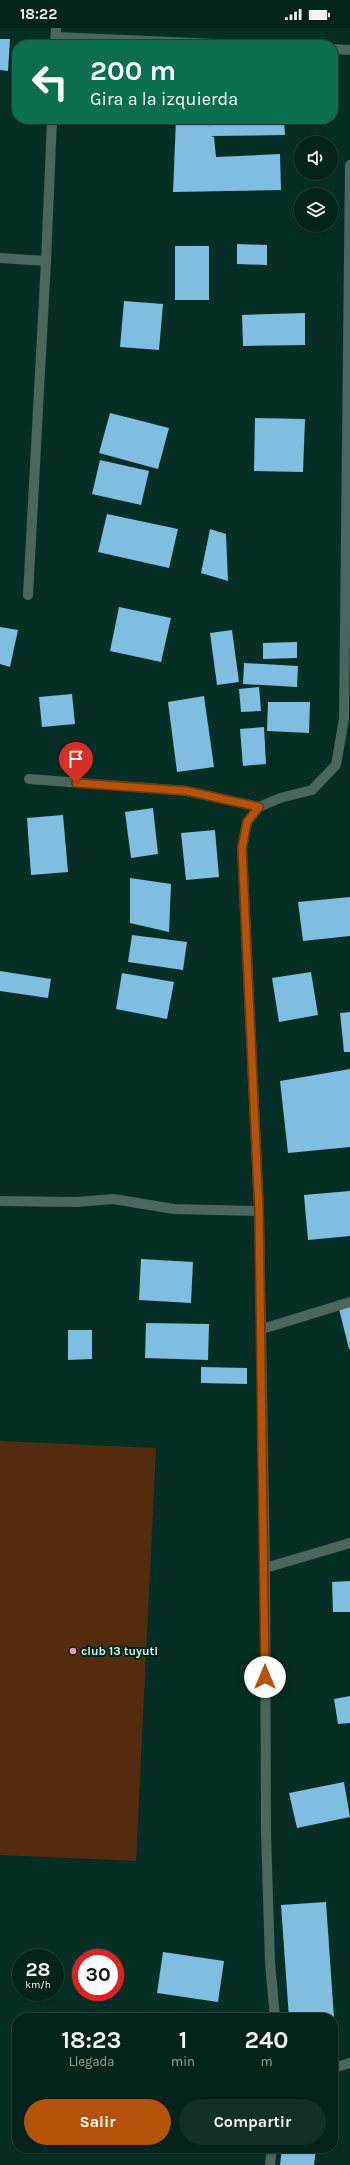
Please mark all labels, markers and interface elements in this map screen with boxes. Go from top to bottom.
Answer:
text: 18:22 [20,5,57,23]
text: 200 m [90,54,176,87]
icon: left [24,56,76,108]
text: Gira a la izquierda [90,88,238,110]
map controls [294,136,338,232]
button: sound [294,136,338,180]
button: layers [294,188,338,232]
pin [59,742,93,783]
icon: arrive [65,748,87,770]
place label: club 13 tuyuti [81,1644,158,1658]
marker: club 13 tuyuti [68,1646,78,1656]
position arrow [244,1656,286,1698]
speed limit sign: 30 [72,1949,124,2001]
text: 28 [25,1958,51,1981]
text: km/h [25,1979,51,1991]
text: 18:23 [62,2026,122,2054]
text: 1 [179,2026,187,2054]
text: 240 [244,2026,288,2054]
text: Llegada [69,2054,114,2069]
text: min [171,2054,195,2069]
text: m [260,2054,273,2069]
button: Salir [24,2099,171,2145]
button: Compartir [179,2099,326,2145]

